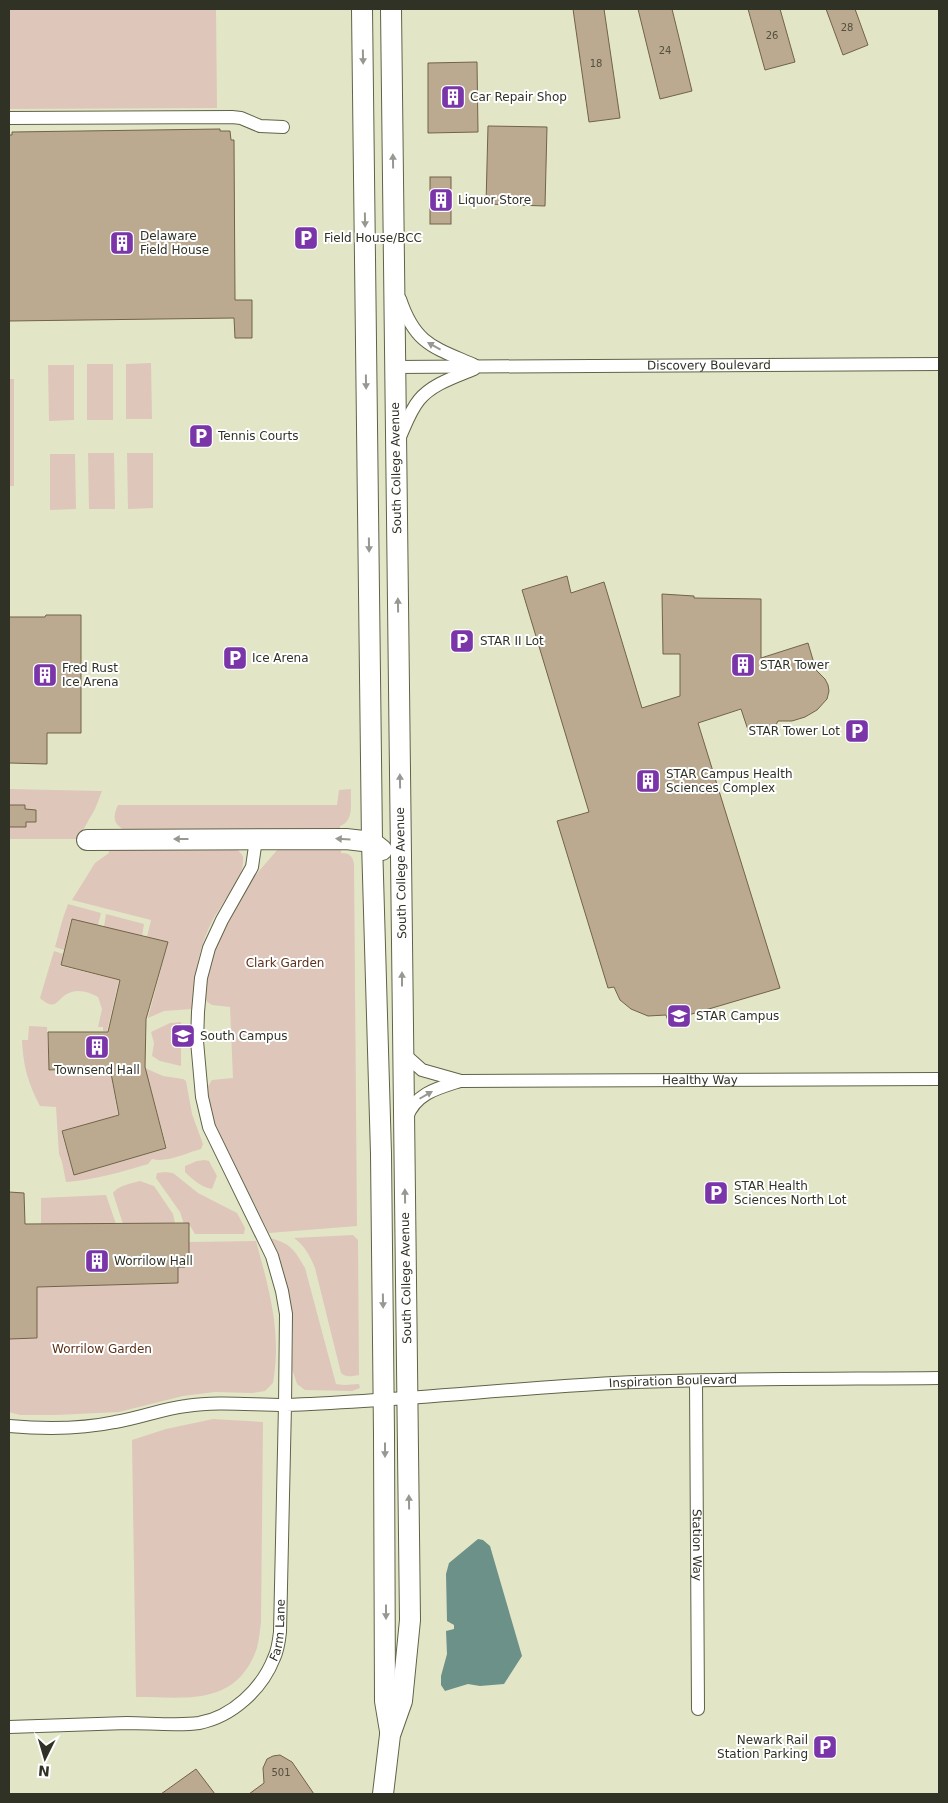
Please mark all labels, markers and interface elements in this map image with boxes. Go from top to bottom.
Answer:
house number: 28 [841,22,853,33]
house number: 26 [766,30,778,41]
house number: 24 [659,45,671,56]
one-way arrow [359,50,367,66]
house number: 18 [590,58,602,69]
building icon: Car Repair Shop [440,84,466,110]
place label: Car Repair Shop [470,90,567,104]
one-way arrow [389,153,397,169]
building icon: Liquor Store [428,187,454,213]
place label: Liquor Store [458,193,531,207]
one-way arrow [361,212,369,228]
parking icon: Field House/BCC [293,225,319,251]
place label: Delaware Field House [140,229,209,257]
building icon: Delaware Field House [109,230,135,256]
place label: Field House/BCC [324,231,422,245]
one-way arrow [428,342,441,351]
street label: Discovery Boulevard [647,358,771,373]
one-way arrow [363,375,371,391]
street label: South College Avenue [388,402,404,534]
parking icon: Tennis Courts [188,423,214,449]
place label: Tennis Courts [217,429,299,443]
one-way arrow [365,537,373,553]
one-way arrow [394,596,402,612]
parking icon: STAR II Lot [449,628,475,654]
place label: STAR II Lot [480,634,544,648]
parking icon: Ice Arena [222,645,248,671]
place label: Ice Arena [252,651,309,665]
building icon: STAR Tower [730,652,756,678]
place label: STAR Tower [760,658,829,672]
place label: Fred Rust Ice Arena [62,661,119,689]
building icon: Fred Rust Ice Arena [32,662,58,688]
parking icon: STAR Tower Lot [844,718,870,744]
place label: STAR Tower Lot [749,724,840,738]
place label: STAR Campus Health Sciences Complex [666,767,793,795]
building icon: STAR Campus Health Sciences Complex [635,768,661,794]
one-way arrow [396,773,404,789]
street label: South College Avenue [393,807,409,939]
one-way arrow [173,835,189,843]
one-way arrow [335,835,351,843]
park label: Clark Garden [246,956,324,970]
one-way arrow [398,971,406,987]
school or university icon: STAR Campus [666,1003,692,1029]
place label: STAR Campus [696,1009,779,1023]
school or university icon: South Campus [170,1023,196,1049]
place label: South Campus [200,1029,288,1043]
building icon: Townsend Hall [84,1034,110,1060]
place label: Townsend Hall [53,1063,140,1077]
street label: Healthy Way [662,1073,738,1087]
one-way arrow [419,1090,432,1099]
place label: STAR Health Sciences North Lot [734,1179,847,1207]
parking icon: STAR Health Sciences North Lot [703,1180,729,1206]
one-way arrow [401,1188,409,1204]
street label: South College Avenue [398,1212,414,1344]
building icon: Worrilow Hall [84,1248,110,1274]
place label: Worrilow Hall [114,1254,193,1268]
one-way arrow [379,1293,387,1309]
park label: Worrilow Garden [52,1342,152,1356]
street label: Inspiration Boulevard [608,1372,737,1390]
one-way arrow [381,1442,389,1458]
one-way arrow [405,1494,413,1510]
street label: Station Way [690,1509,704,1581]
street label: Farm Lane [267,1599,288,1663]
one-way arrow [382,1604,390,1620]
north arrow [20,1733,70,1783]
place label: Newark Rail Station Parking [717,1733,808,1761]
parking icon: Newark Rail Station Parking [812,1734,838,1760]
text: N [37,1762,50,1779]
house number: 501 [271,1767,291,1778]

